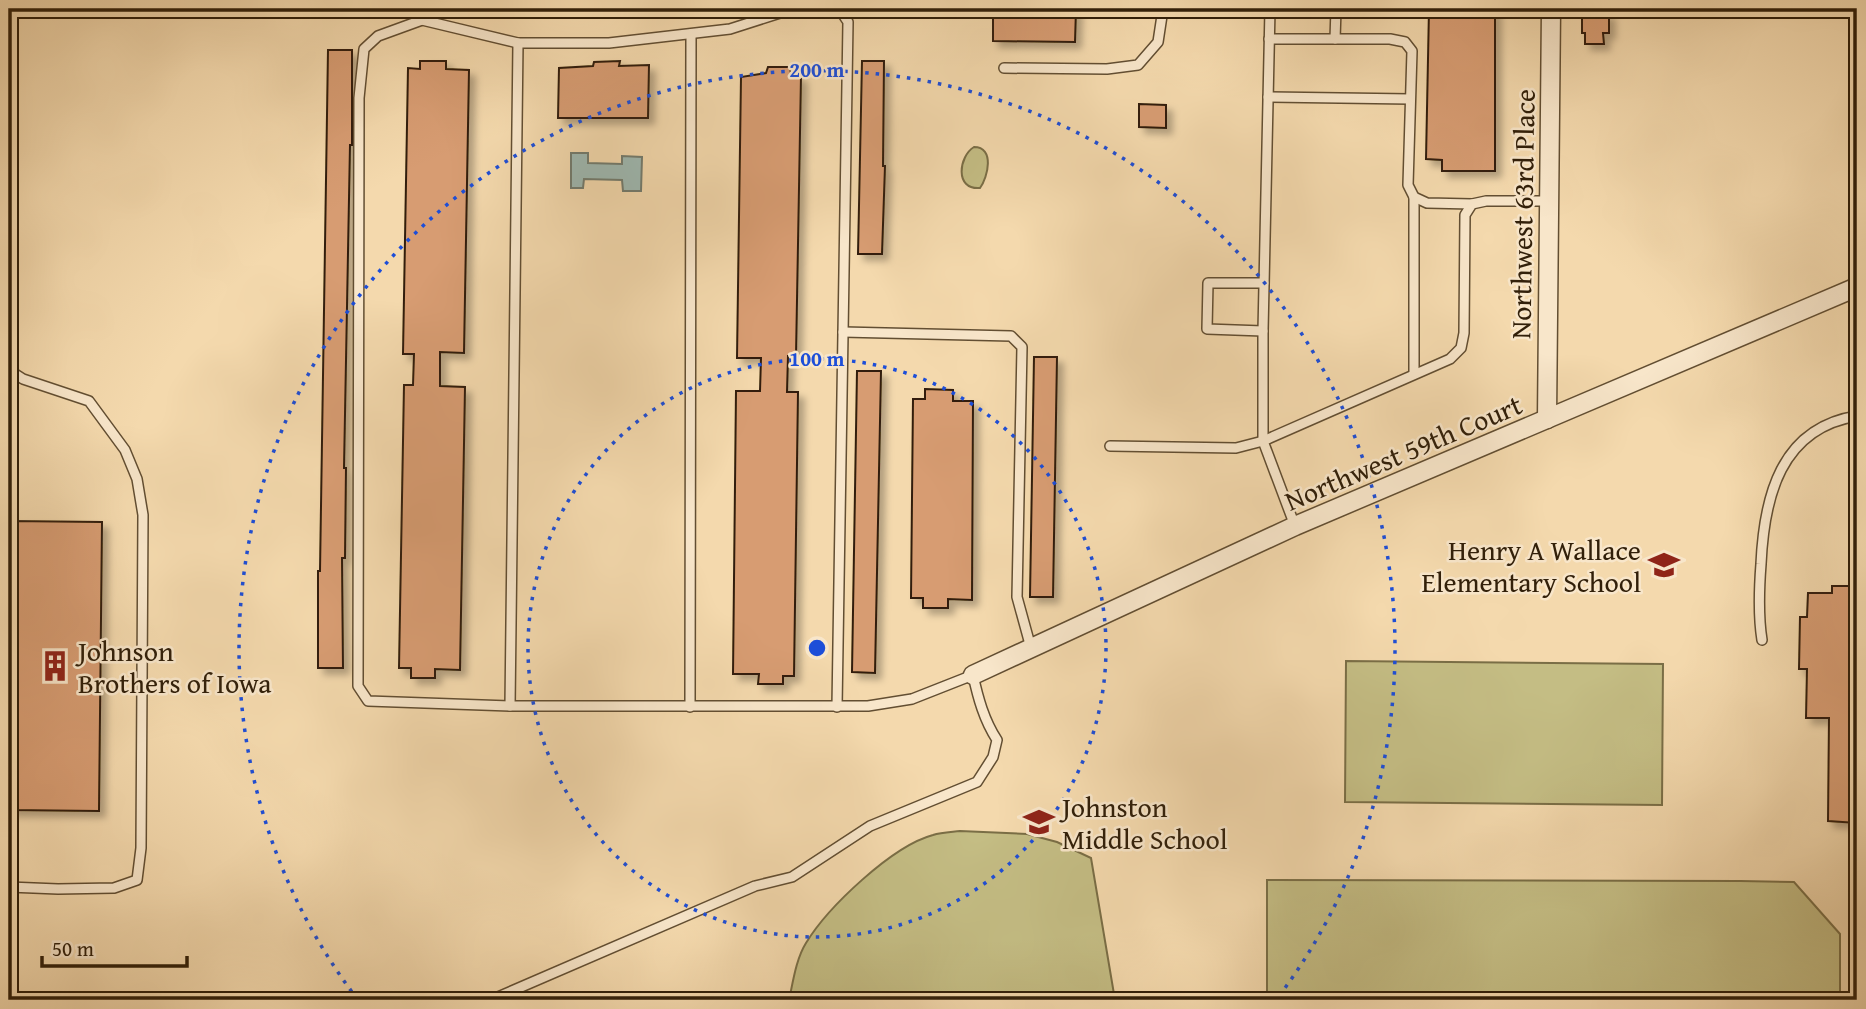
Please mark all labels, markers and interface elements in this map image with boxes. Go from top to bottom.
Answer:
text: 200 m [789,54,845,85]
street label: Northwest 63rd Place [1499,88,1545,340]
text: 100 m [789,343,845,374]
street label: Northwest 59th Court [1278,383,1528,521]
place label: Henry A Wallace Elementary School [1422,529,1641,602]
school or university icon: Henry A Wallace Elementary School [1647,548,1681,582]
place label: Johnson Brothers of Iowa [75,630,272,703]
centre of rings [805,636,829,660]
building icon: Johnson Brothers of Iowa [38,649,72,683]
place label: Johnston Middle School [1059,786,1228,859]
school or university icon: Johnston Middle School [1022,805,1056,839]
scale bar [42,925,187,969]
text: 50 m [52,933,94,964]

